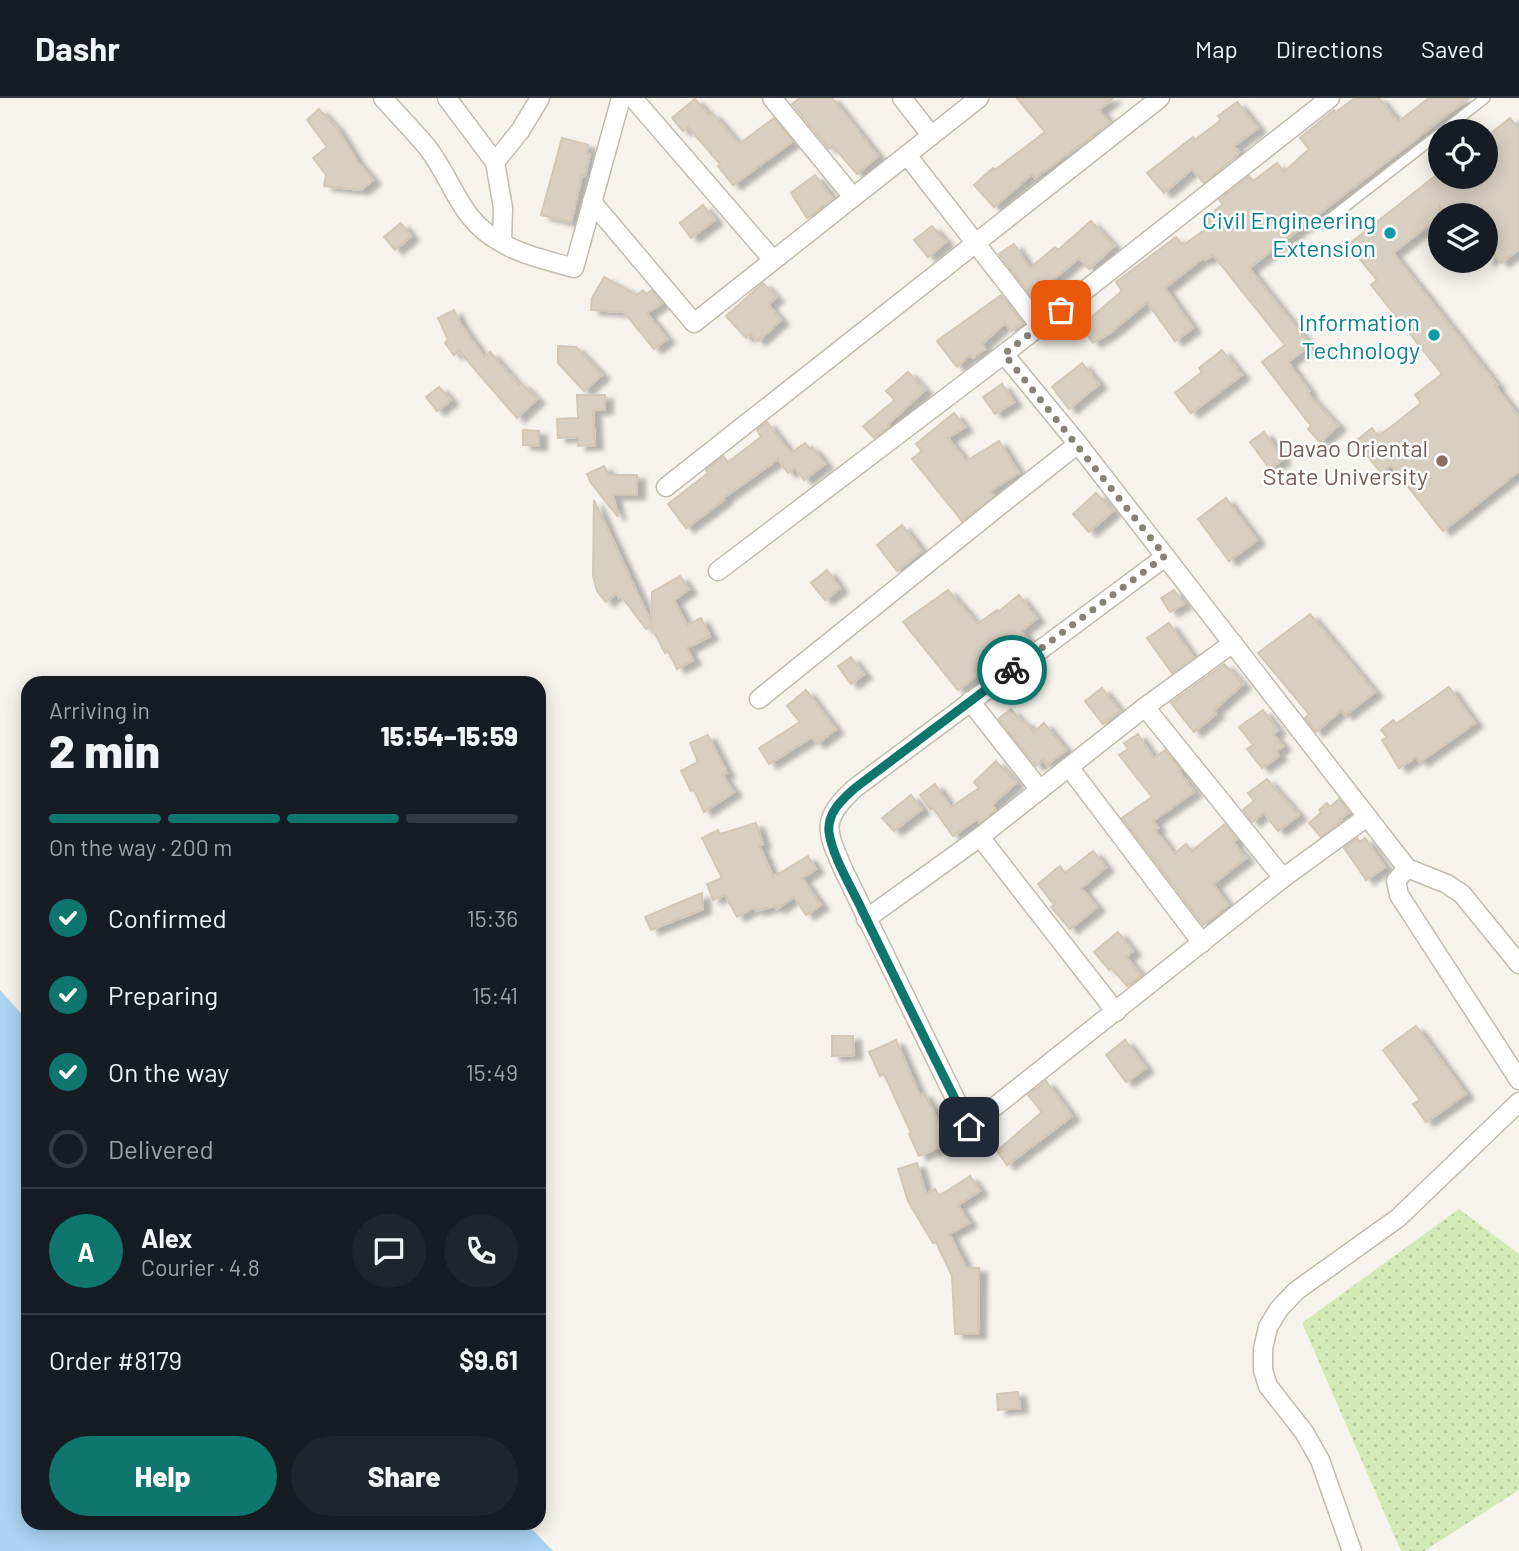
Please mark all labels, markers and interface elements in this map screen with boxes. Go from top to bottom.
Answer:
text: Dashr [35,28,120,68]
text: Map [1195,34,1238,63]
text: Directions [1276,34,1383,63]
text: Saved [1421,34,1484,63]
map controls [1428,119,1498,273]
button: locate [1428,119,1498,189]
button: layers [1428,203,1498,273]
place label: Civil Engineering Extension [1202,205,1376,262]
marker: Civil Engineering Extension [1382,225,1398,241]
pin [1031,280,1091,340]
icon: bag [1042,291,1080,329]
place label: Information Technology [1299,307,1420,364]
marker: Information Technology [1426,327,1442,343]
place label: Davao Oriental State University [1263,433,1428,490]
marker: Davao Oriental State University [1434,453,1450,469]
courier [977,635,1047,705]
icon: bike [993,651,1031,689]
text: Arriving in [49,696,150,724]
text: 15:54–15:59 [381,720,518,751]
text: 2 min [49,722,160,777]
text: On the way · 200 m [49,833,232,861]
icon: check [49,899,87,937]
text: Confirmed [108,902,227,933]
text: 15:36 [467,904,518,932]
icon: check [49,976,87,1014]
text: Preparing [108,979,218,1010]
text: 15:41 [472,981,518,1009]
icon: check [49,1053,87,1091]
text: On the way [108,1056,229,1087]
text: 15:49 [466,1058,518,1086]
pin [939,1097,999,1157]
icon: home [950,1108,988,1146]
text: Delivered [108,1133,214,1164]
button: chat [352,1214,426,1288]
button: phone [444,1214,518,1288]
text: Alex [141,1222,192,1253]
text: A [77,1236,95,1267]
text: Courier · 4.8 [141,1253,260,1281]
text: Order #8179 [49,1344,182,1375]
text: $9.61 [459,1344,518,1375]
button: Help [49,1436,277,1516]
button: Share [291,1436,518,1516]

